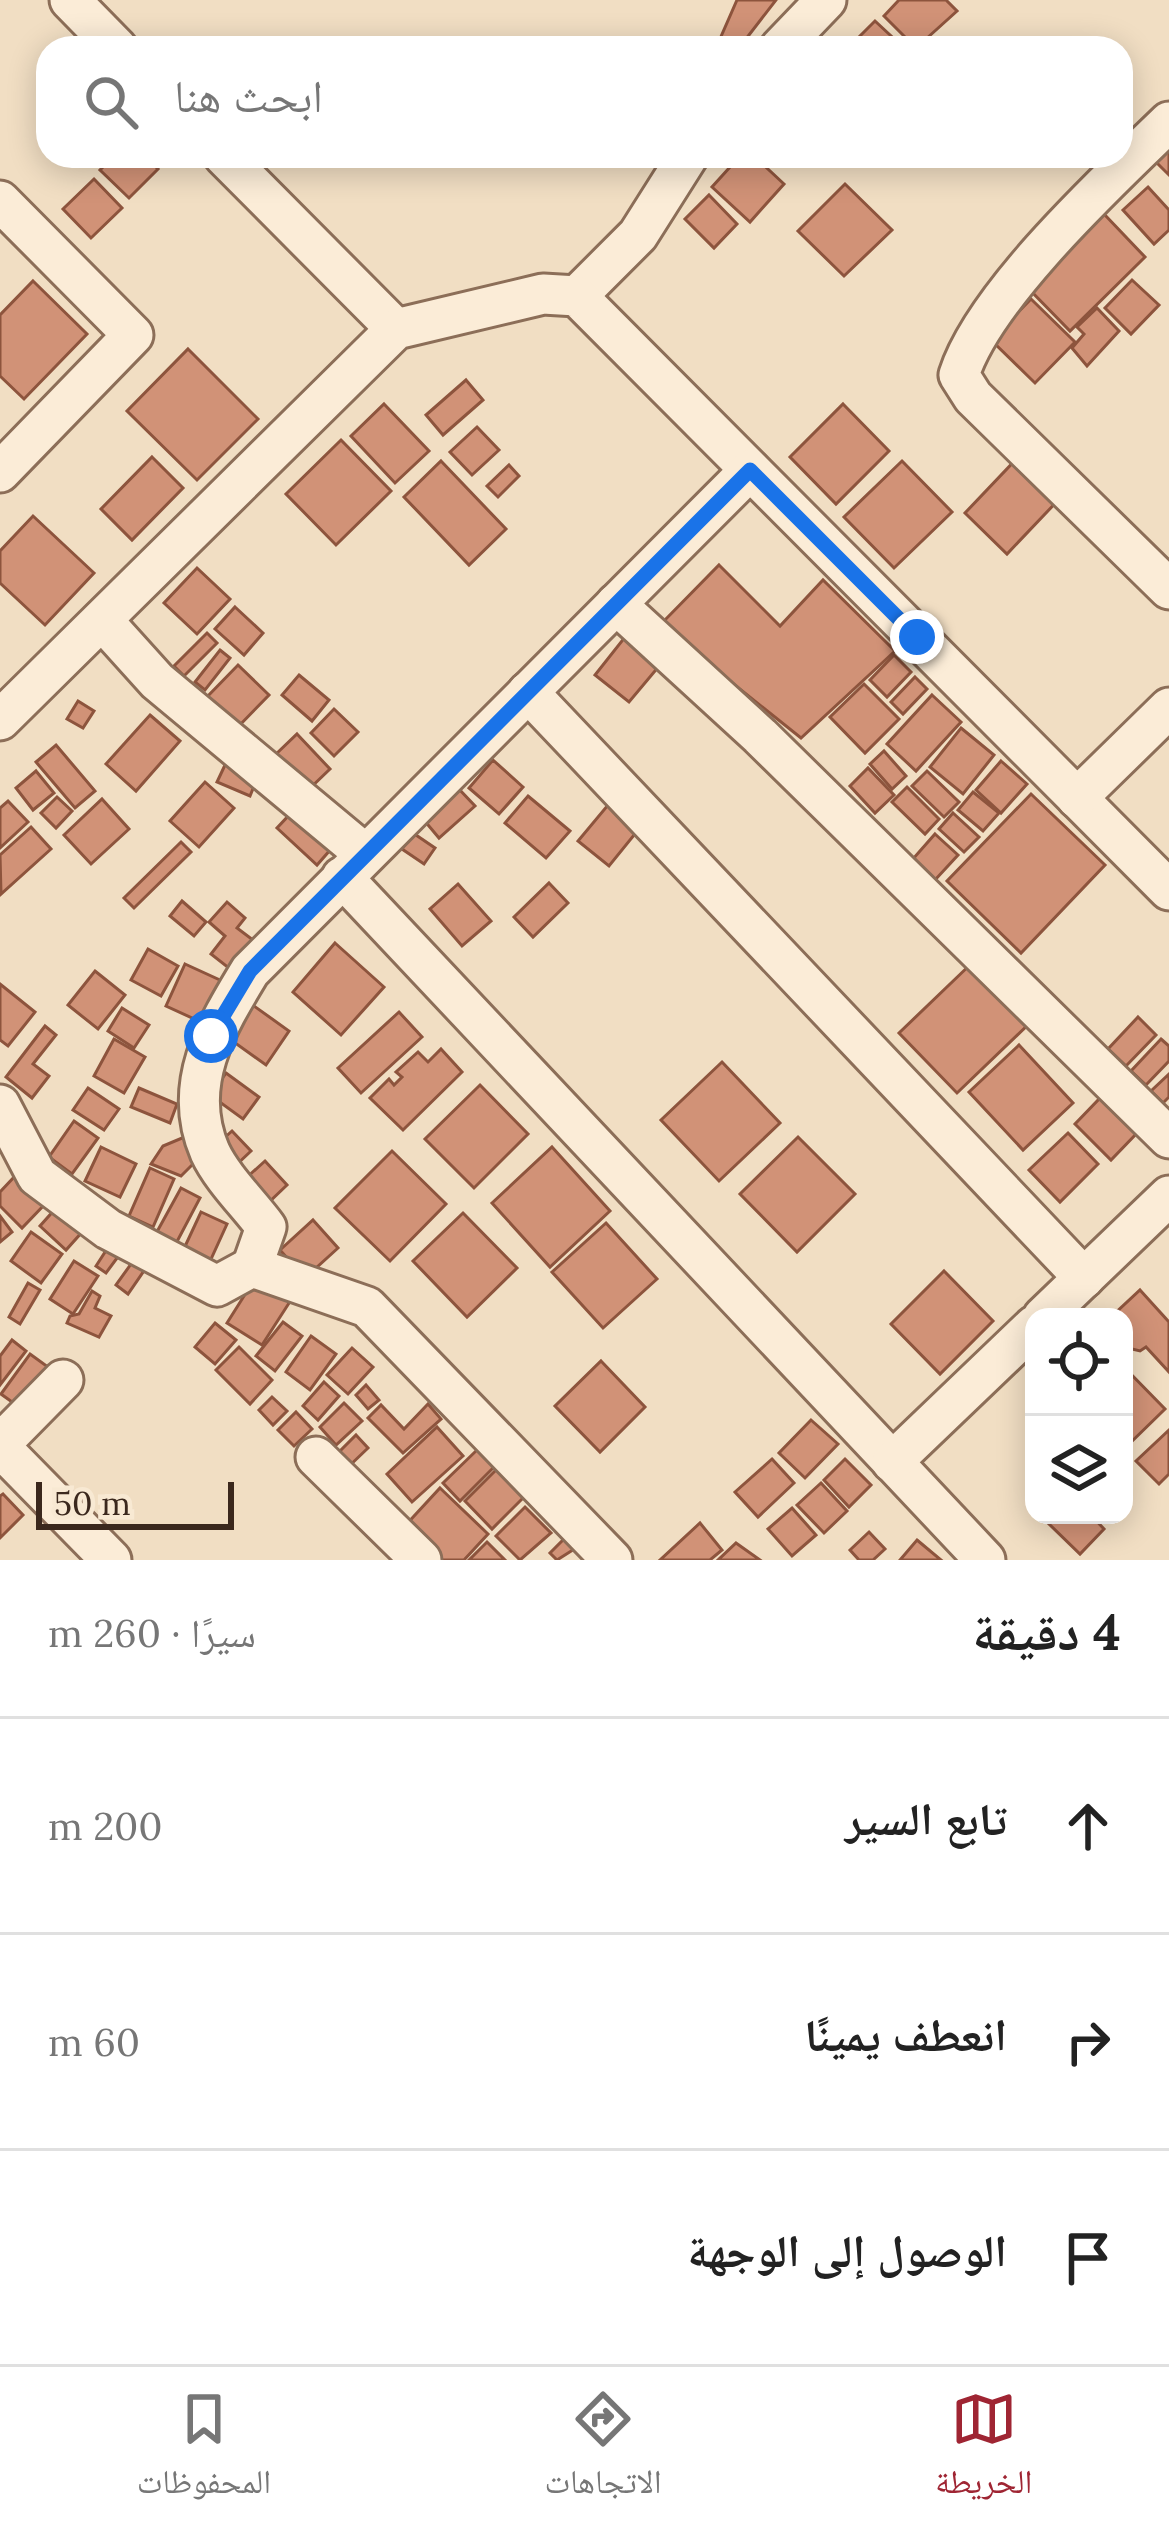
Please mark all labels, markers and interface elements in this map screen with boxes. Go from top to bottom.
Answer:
search box [36,36,1133,168]
text: ابحث هنا [174,67,323,124]
icon: search [78,69,144,135]
route end [890,610,944,664]
route start [184,1009,238,1063]
map controls [1025,1308,1133,1524]
button: locate [1025,1308,1133,1416]
button: layers [1025,1416,1133,1524]
scale bar [36,1476,234,1529]
text: 50 m [54,1482,131,1524]
text: 4 دقيقة [973,1599,1121,1664]
text: سيرًا · 260 m [48,1608,256,1658]
text: تابع السير [845,1790,1007,1847]
icon: ahead [1055,1793,1121,1859]
text: 200 m [48,1801,163,1851]
text: انعطف يمينًا [804,2006,1007,2063]
icon: right [1055,2009,1121,2075]
text: 60 m [48,2017,140,2067]
text: الوصول إلى الوجهة [687,2222,1007,2279]
icon: arrive [1055,2225,1121,2291]
tab: المحفوظات [137,2386,271,2514]
tab: الاتجاهات [544,2386,662,2514]
tab: الخريطة [935,2386,1032,2514]

